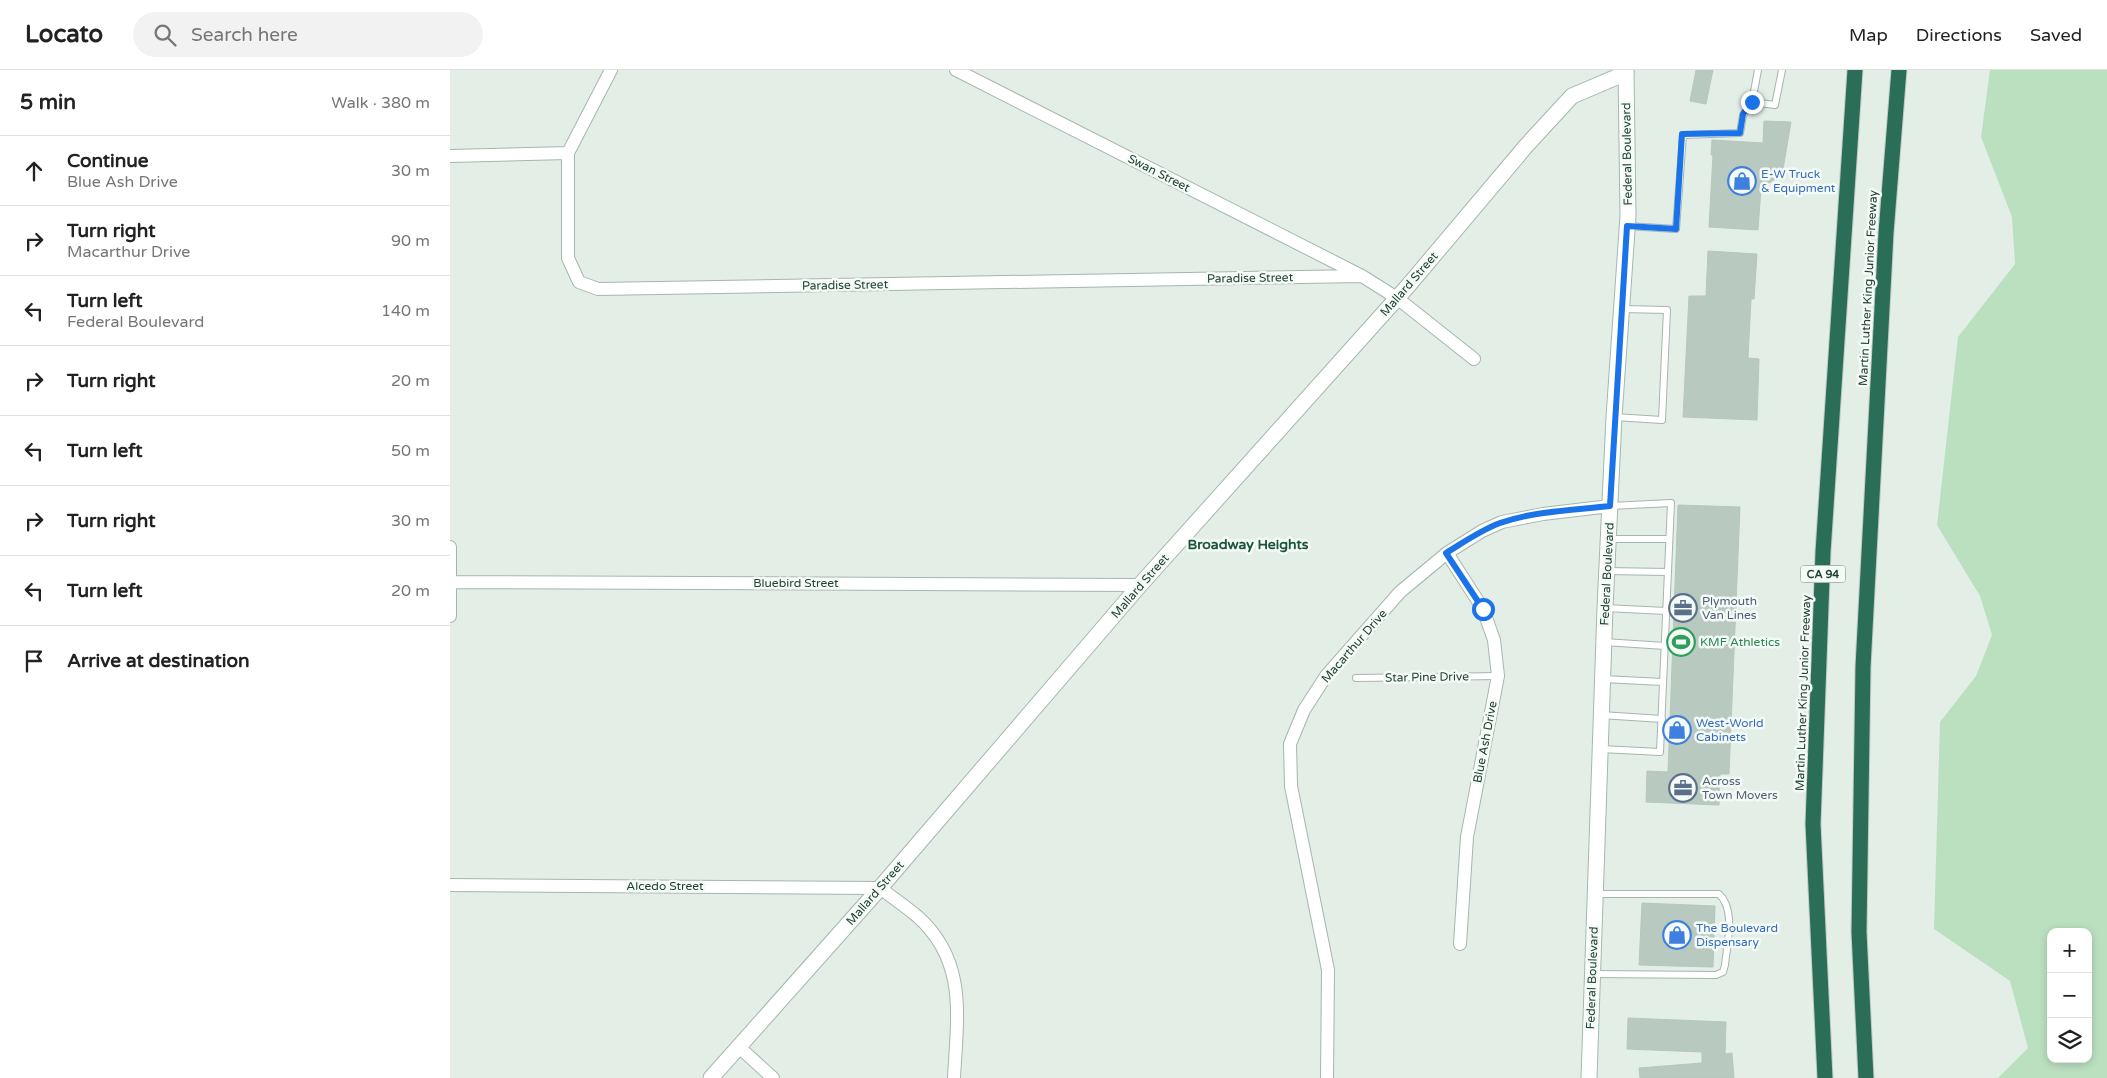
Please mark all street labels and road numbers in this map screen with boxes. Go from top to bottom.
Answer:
street label: Federal Boulevard [1619,102,1635,206]
street label: Swan Street [1126,151,1193,195]
street label: Martin Luther King Junior Freeway [1856,189,1880,386]
street label: Mallard Street [1377,249,1441,319]
street label: Paradise Street [1207,270,1294,286]
street label: Paradise Street [802,277,889,293]
street label: Federal Boulevard [1597,522,1617,626]
street label: Mallard Street [1108,551,1172,621]
road number: CA 94 [1800,566,1846,582]
street label: Bluebird Street [753,576,839,590]
street label: Martin Luther King Junior Freeway [1793,594,1813,791]
street label: Macarthur Drive [1318,606,1390,685]
street label: Star Pine Drive [1385,669,1469,685]
street label: Blue Ash Drive [1470,700,1500,784]
street label: Mallard Street [843,858,907,928]
street label: Alcedo Street [626,879,704,893]
street label: Federal Boulevard [1583,926,1601,1030]

